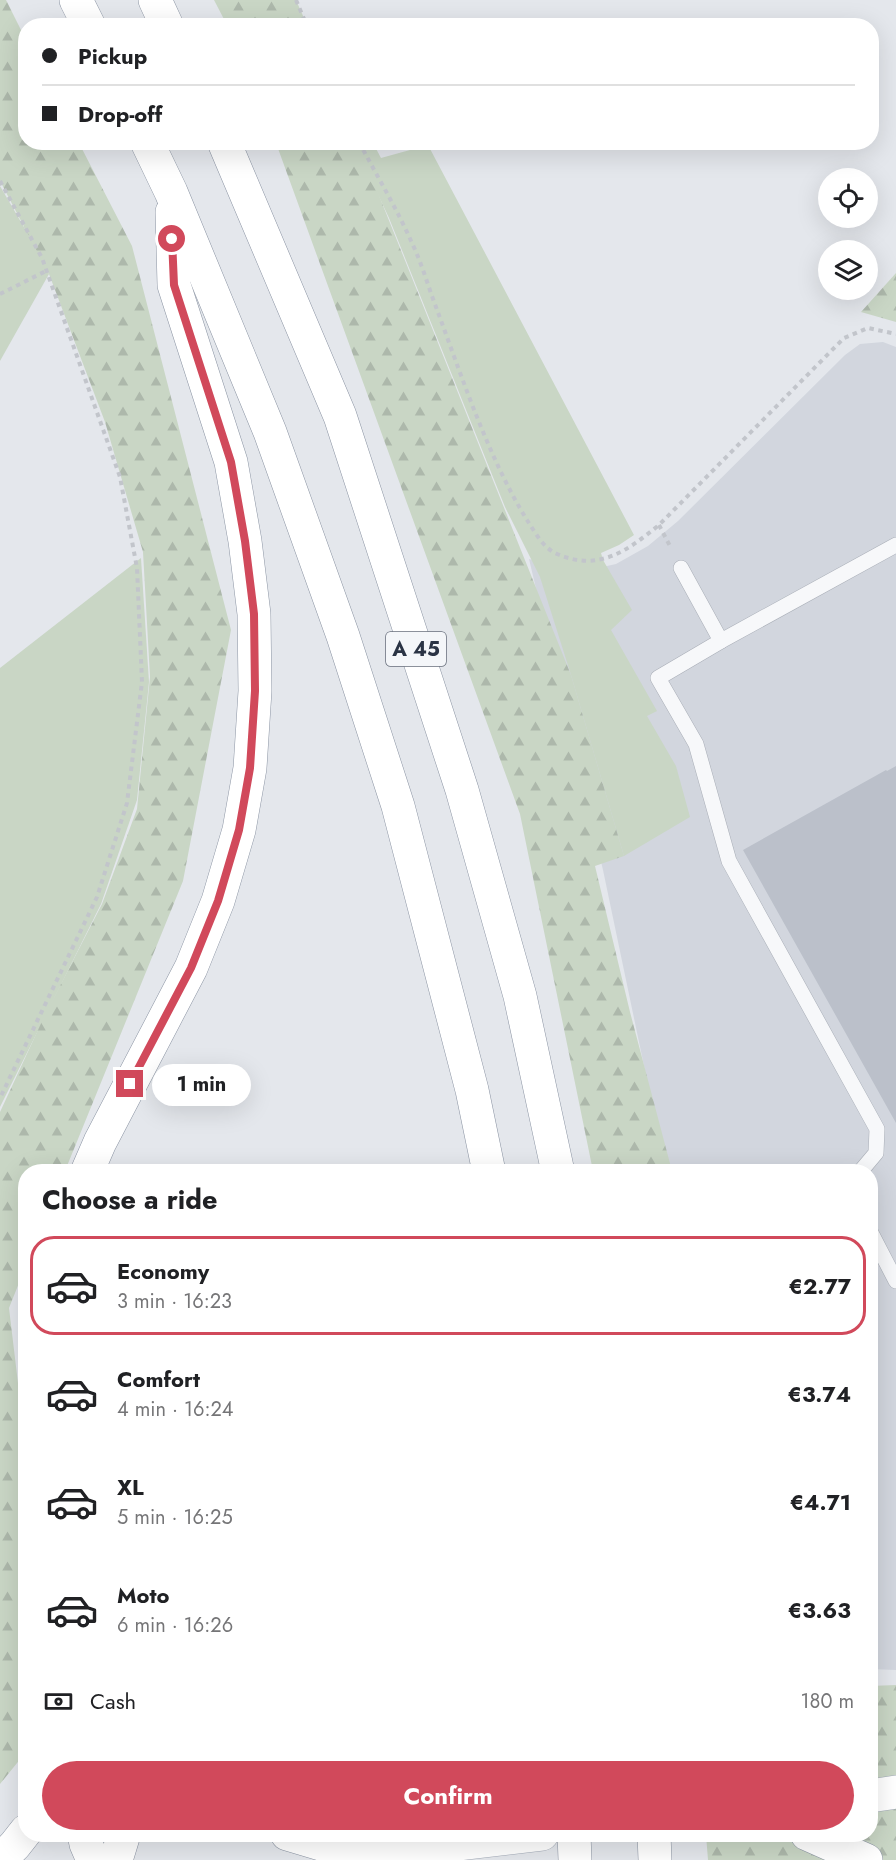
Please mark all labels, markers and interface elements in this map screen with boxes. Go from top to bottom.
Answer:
text: Pickup [78,40,147,72]
text: Drop-off [78,98,162,130]
map controls [818,168,878,300]
button: locate [818,168,878,228]
route start [158,225,185,252]
button: layers [818,240,878,300]
road number: A 45 [386,632,446,666]
callout: 1 min [151,1063,250,1105]
route end [116,1070,143,1097]
text: 1 min [177,1070,226,1099]
text: Choose a ride [42,1180,217,1219]
text: Economy [117,1255,209,1287]
icon: car [45,1259,99,1313]
text: €2.77 [789,1270,851,1302]
text: 3 min · 16:23 [117,1287,232,1316]
text: Comfort [117,1363,200,1395]
icon: car [45,1367,99,1421]
text: €3.74 [788,1378,851,1410]
text: 4 min · 16:24 [117,1395,234,1424]
text: XL [117,1471,144,1503]
icon: car [45,1475,99,1529]
text: €4.71 [790,1486,851,1518]
text: 5 min · 16:25 [117,1503,233,1532]
text: Moto [117,1579,170,1611]
icon: car [45,1583,99,1637]
text: €3.63 [788,1594,851,1626]
text: 6 min · 16:26 [117,1611,233,1640]
icon: cash [42,1685,75,1718]
text: Cash [90,1685,136,1717]
text: 180 m [800,1687,854,1716]
button: Confirm [42,1761,854,1830]

